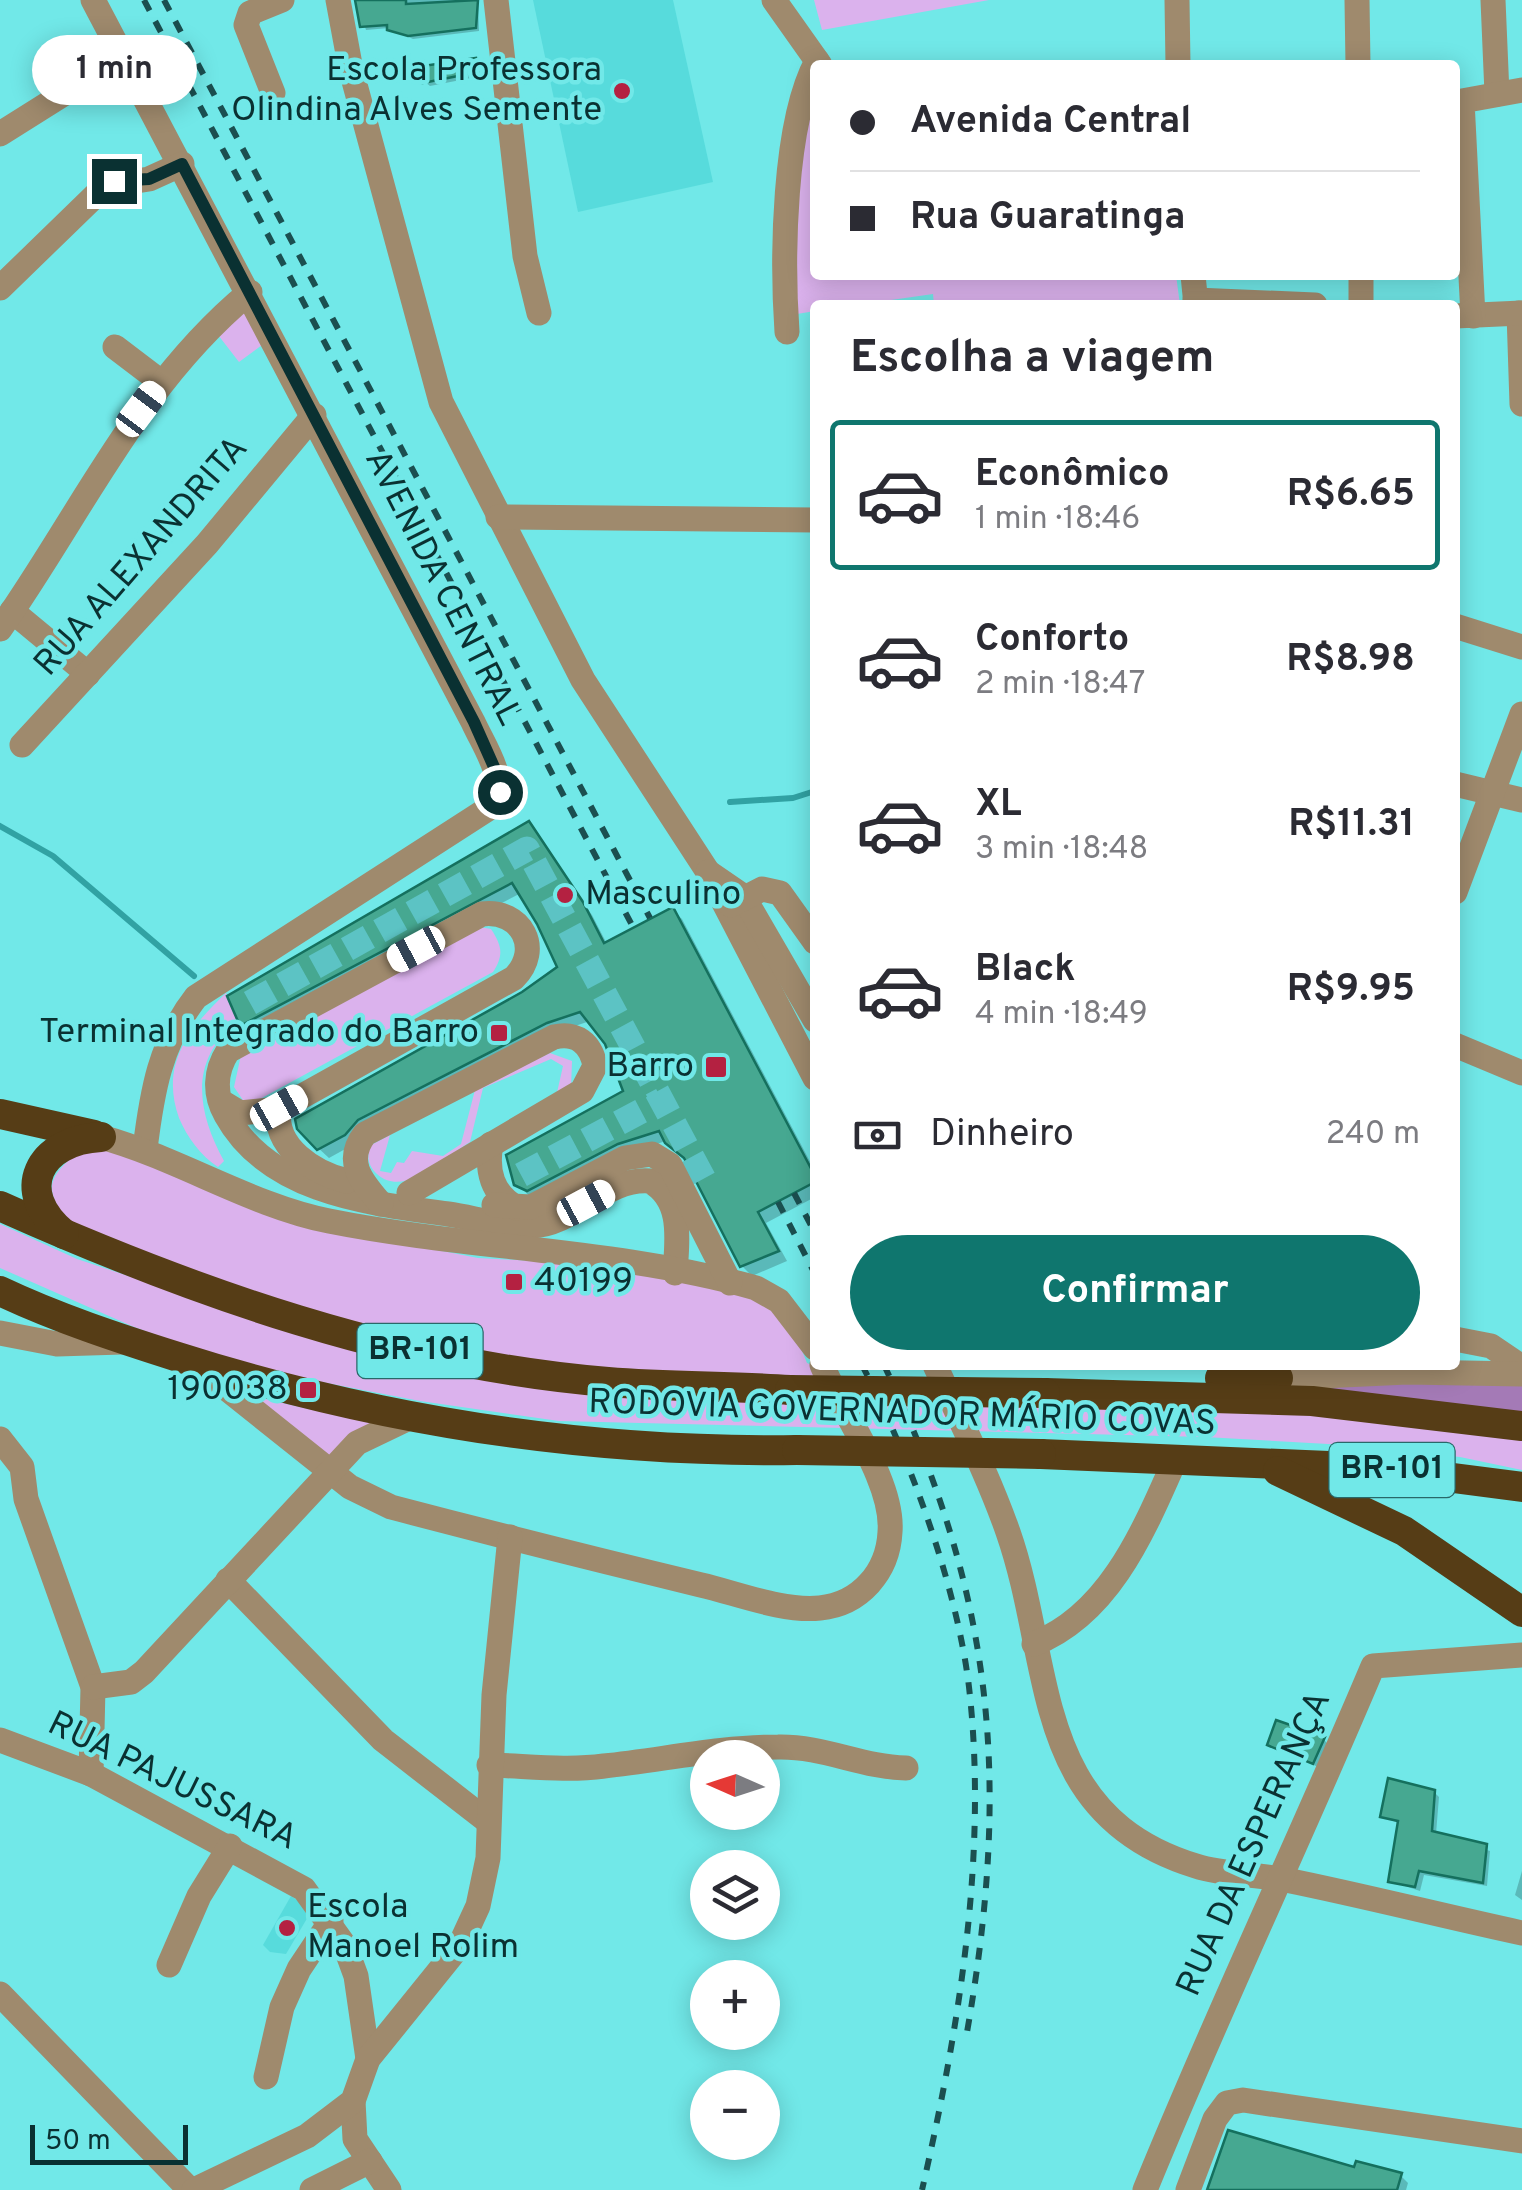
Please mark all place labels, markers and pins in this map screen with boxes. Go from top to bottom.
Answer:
place label: Escola Professora Olindina Alves Semente [231,49,602,133]
marker: Escola Professora Olindina Alves Semente [611,80,633,102]
place label: Masculino [585,873,741,917]
marker: Masculino [554,884,576,906]
place label: Terminal Integrado do Barro [39,1011,479,1055]
marker: Terminal Integrado do Barro [488,1022,510,1044]
place label: Barro [606,1045,694,1089]
marker: Barro [703,1054,729,1080]
place label: 40199 [534,1260,633,1304]
marker: 40199 [503,1271,525,1293]
place label: 190038 [167,1368,288,1412]
marker: 190038 [297,1379,319,1401]
place label: Escola Manoel Rolim [307,1886,519,1970]
marker: Escola Manoel Rolim [276,1917,298,1939]

